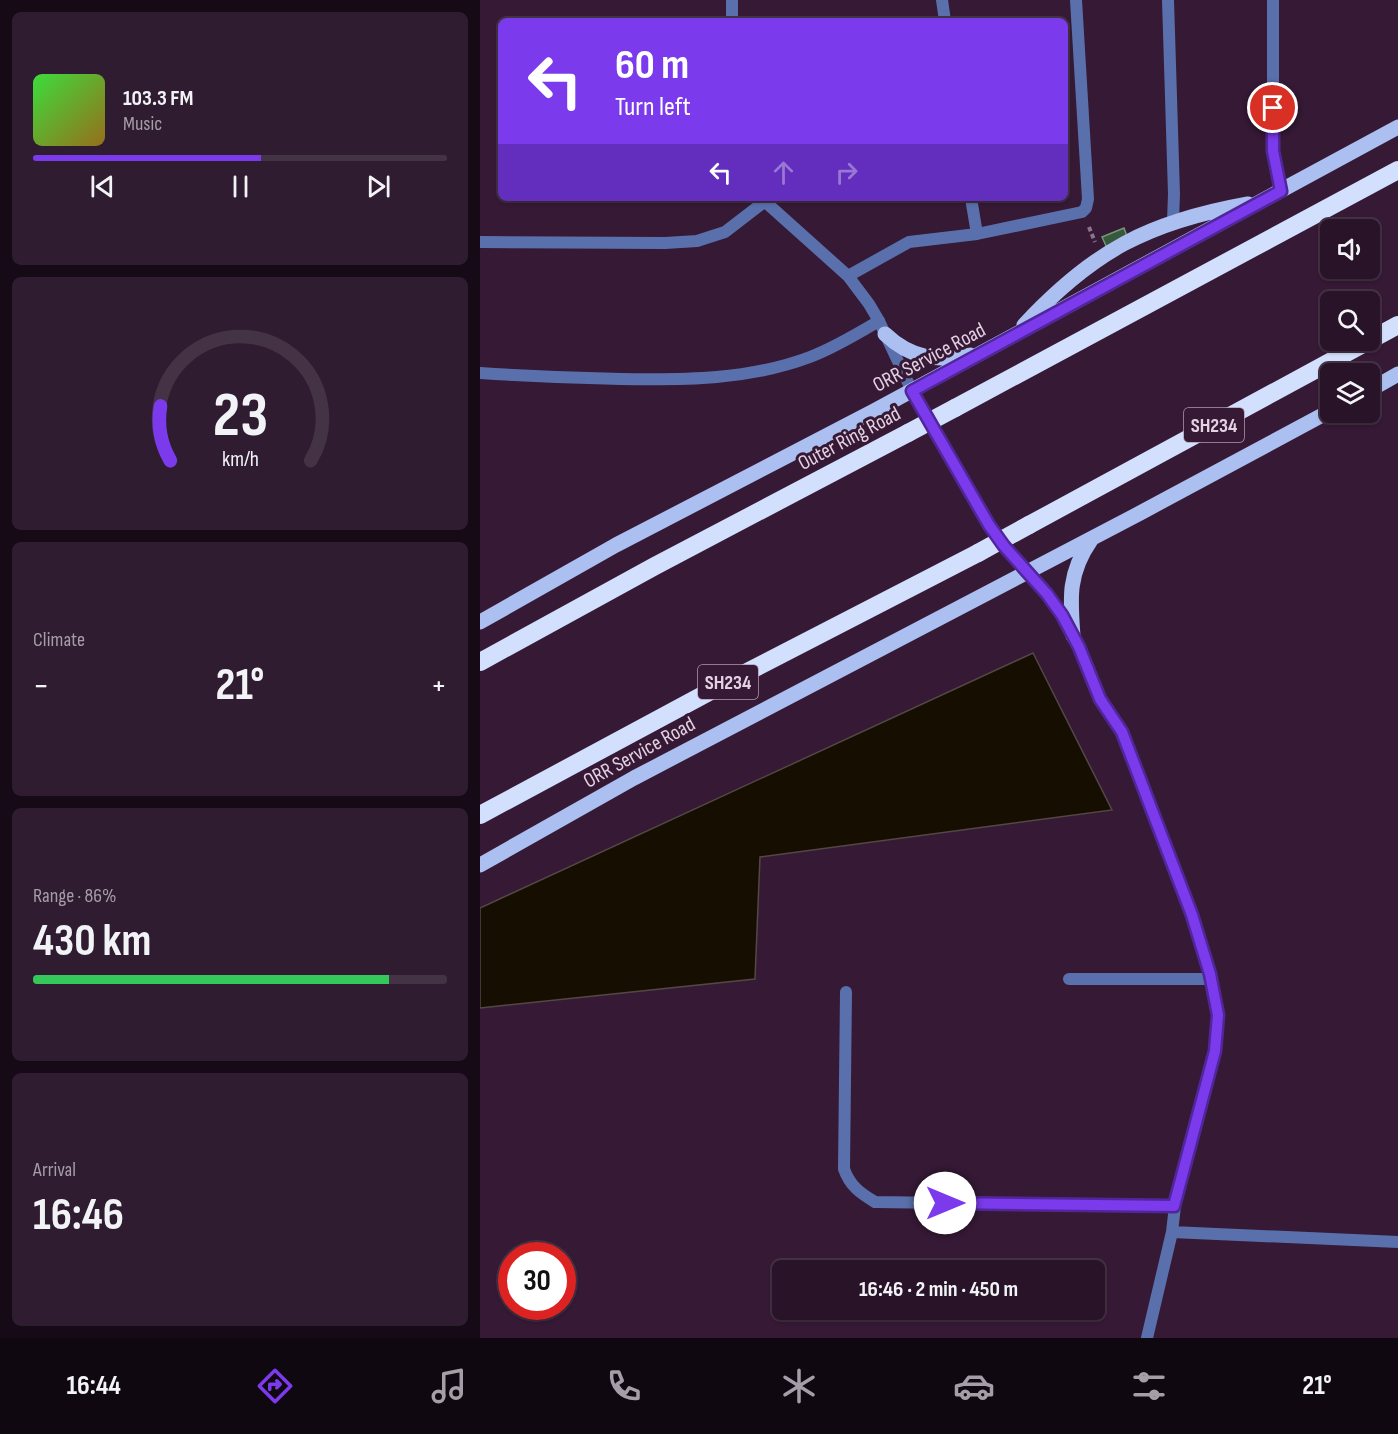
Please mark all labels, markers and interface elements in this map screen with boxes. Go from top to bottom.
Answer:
text: 60 m [615,40,689,91]
icon: left [516,42,594,120]
pin [1247,82,1298,133]
text: 103.3 FM [123,85,193,112]
text: Turn left [615,91,691,123]
icon: arrive [1256,91,1289,124]
text: Music [123,112,162,136]
icon: left [704,156,737,189]
icon: ahead [767,156,800,189]
icon: right [830,156,863,189]
icon: previous [86,170,119,203]
icon: pause [224,170,257,203]
icon: next [362,170,395,203]
map controls [1320,219,1380,423]
button: sound [1320,219,1380,279]
button: search [1320,291,1380,351]
street label: ORR Service Road [869,317,990,398]
button: layers [1320,363,1380,423]
text: 23 [212,379,268,454]
street label: Outer Ring Road [794,401,905,476]
road number: SH234 [1184,408,1244,442]
text: km/h [221,447,259,472]
text: Climate [33,628,85,652]
text: 21° [216,658,264,713]
road number: SH234 [698,665,758,699]
text: − [33,666,49,706]
text: + [431,666,447,706]
street label: ORR Service Road [579,711,699,793]
text: Range · 86% [33,884,117,908]
text: 430 km [33,914,151,969]
text: Arrival [33,1158,76,1182]
position arrow [913,1171,977,1235]
text: 16:46 [33,1188,124,1243]
speed limit sign: 30 [498,1242,576,1320]
text: 16:46 · 2 min · 450 m [859,1276,1018,1303]
icon: directions [254,1365,296,1407]
icon: music [428,1365,470,1407]
icon: phone [603,1365,645,1407]
icon: climate [778,1365,820,1407]
icon: car [953,1365,995,1407]
icon: filters [1128,1365,1170,1407]
text: 16:44 [66,1370,121,1402]
text: 21° [1302,1370,1332,1402]

